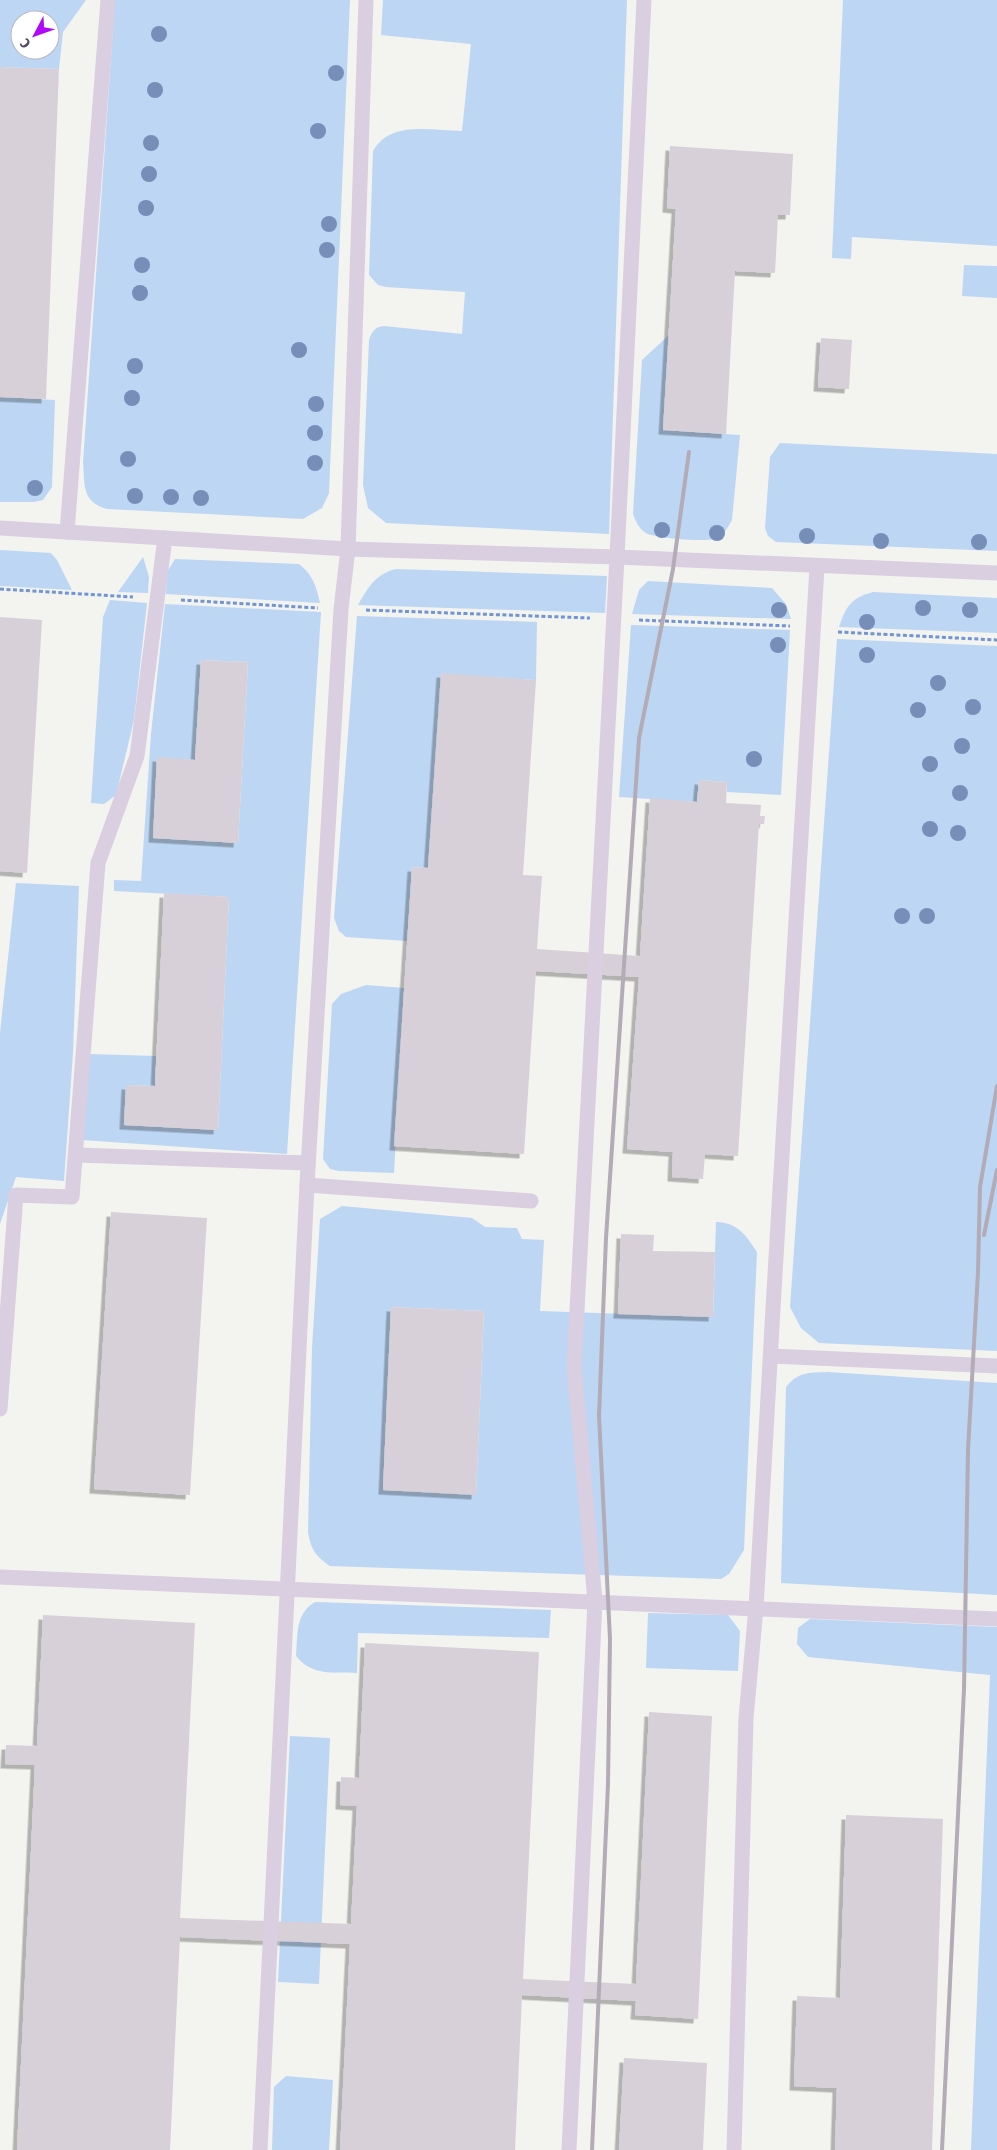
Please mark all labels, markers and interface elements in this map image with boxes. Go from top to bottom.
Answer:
north arrow [10,10,60,60]
text: С [16,34,34,52]

